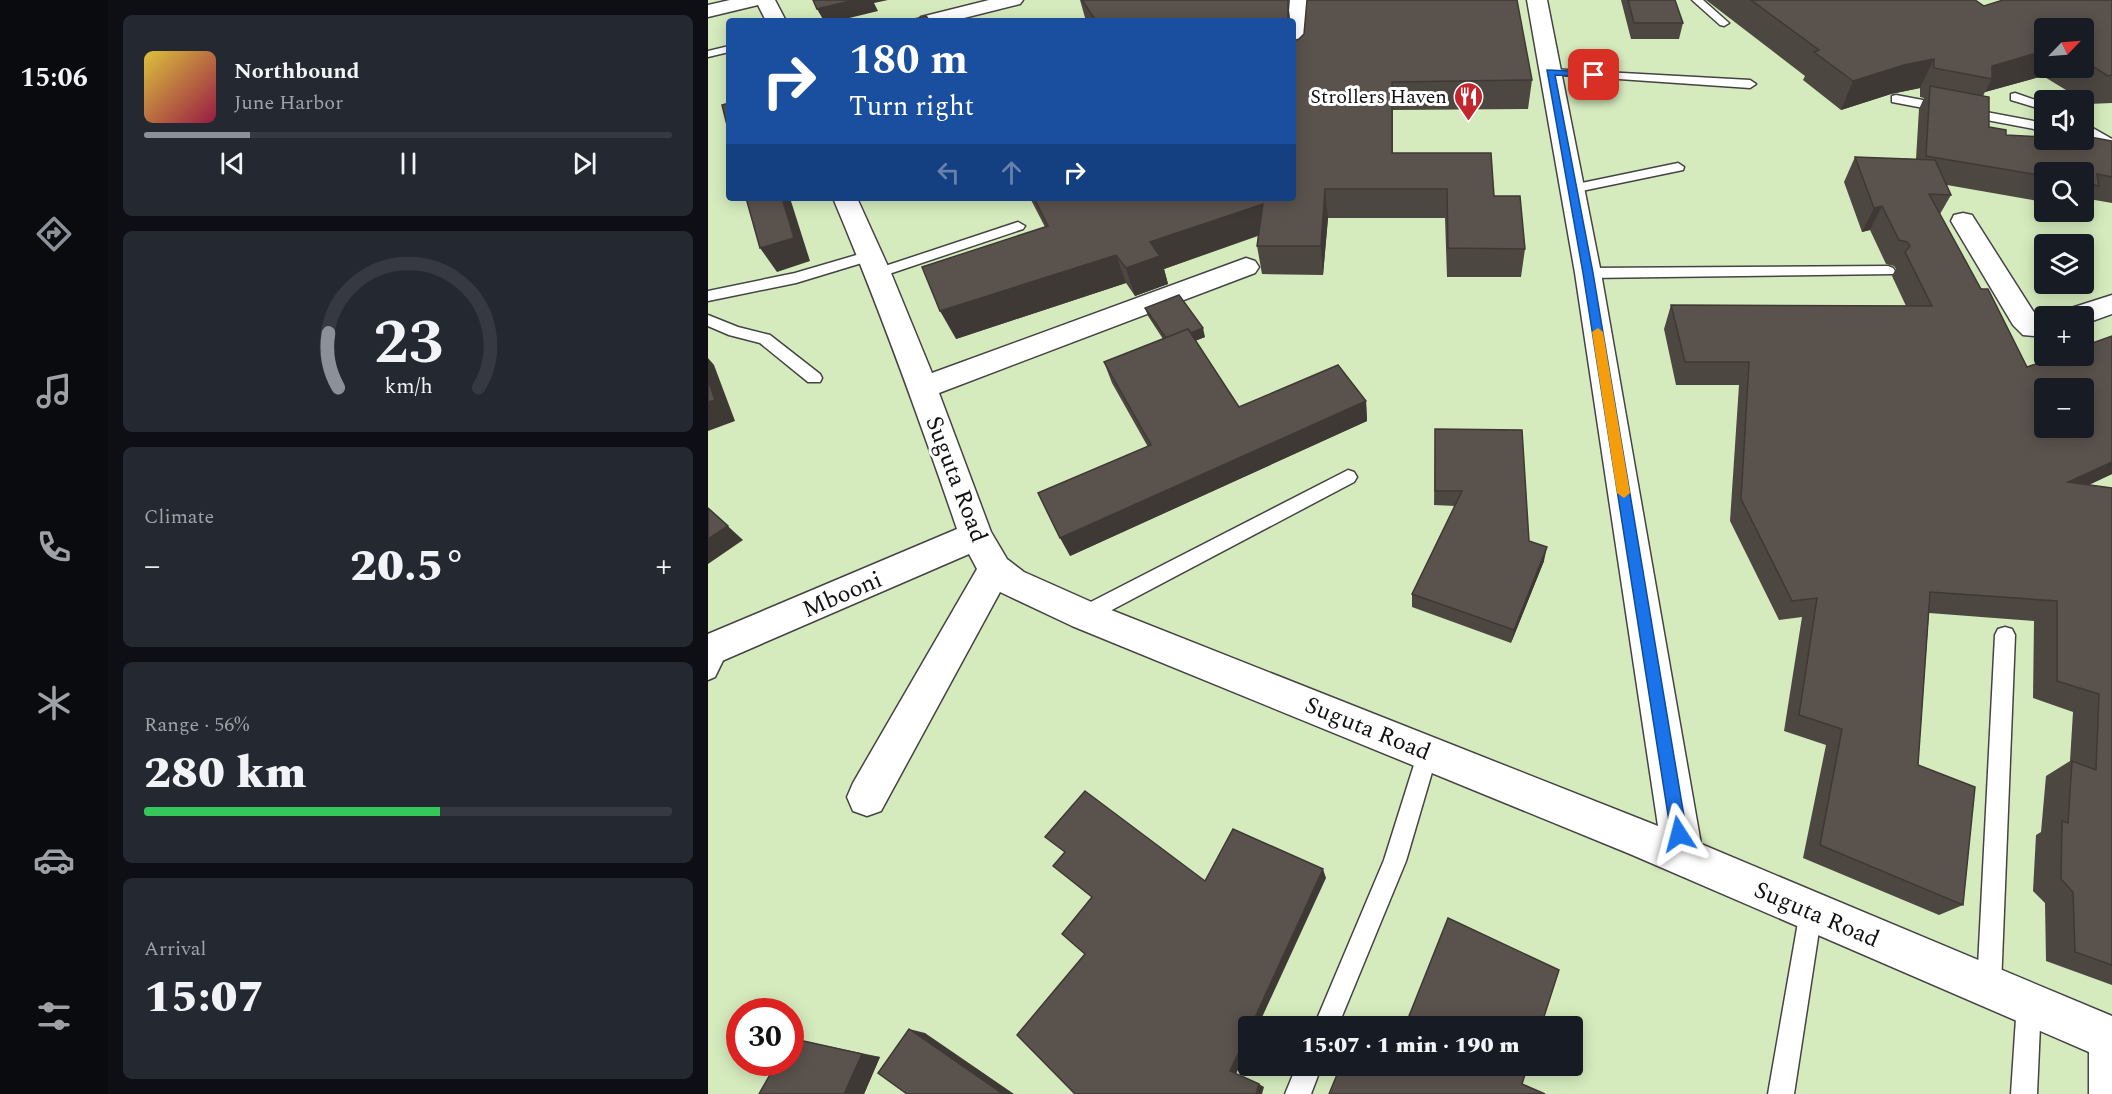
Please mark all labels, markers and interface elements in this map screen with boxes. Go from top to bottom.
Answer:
north arrow [2034,18,2094,78]
map controls [2034,18,2094,438]
text: 180 m [849,29,968,92]
icon: right [750,42,828,120]
pin [1568,49,1619,100]
text: Northbound [234,55,360,88]
text: 15:06 [20,57,88,99]
icon: arrive [1577,58,1610,91]
restaurant icon: Strollers Haven [1452,80,1484,122]
place label: Strollers Haven [1310,82,1447,112]
text: Turn right [849,86,974,128]
text: June Harbor [234,88,343,118]
button: sound [2034,90,2094,150]
icon: previous [216,147,249,180]
icon: pause [392,147,425,180]
icon: next [568,147,601,180]
icon: left [932,156,965,189]
icon: ahead [995,156,1028,189]
icon: right [1058,156,1091,189]
button: search [2034,162,2094,222]
icon: directions [33,213,75,255]
button: layers [2034,234,2094,294]
text: 23 [373,296,443,391]
button: + [2034,306,2094,366]
icon: music [33,370,75,412]
text: km/h [384,371,432,404]
button: − [2034,378,2094,438]
street label: Suguta Road [915,411,997,548]
text: Climate [144,502,214,532]
icon: phone [33,526,75,568]
text: 20.5° [350,532,466,601]
text: − [144,541,161,591]
text: + [655,541,672,591]
street label: Mbooni [797,562,888,628]
icon: climate [33,682,75,724]
street label: Suguta Road [1299,687,1436,771]
text: Range · 56% [144,710,249,740]
text: 280 km [144,739,306,808]
position arrow [1647,802,1711,866]
icon: car [33,839,75,881]
street label: Suguta Road [1748,872,1885,957]
text: Arrival [144,934,206,964]
text: 15:07 [144,963,265,1032]
icon: filters [33,995,75,1037]
speed limit sign: 30 [726,998,804,1076]
text: 15:07 · 1 min · 190 m [1301,1029,1520,1062]

